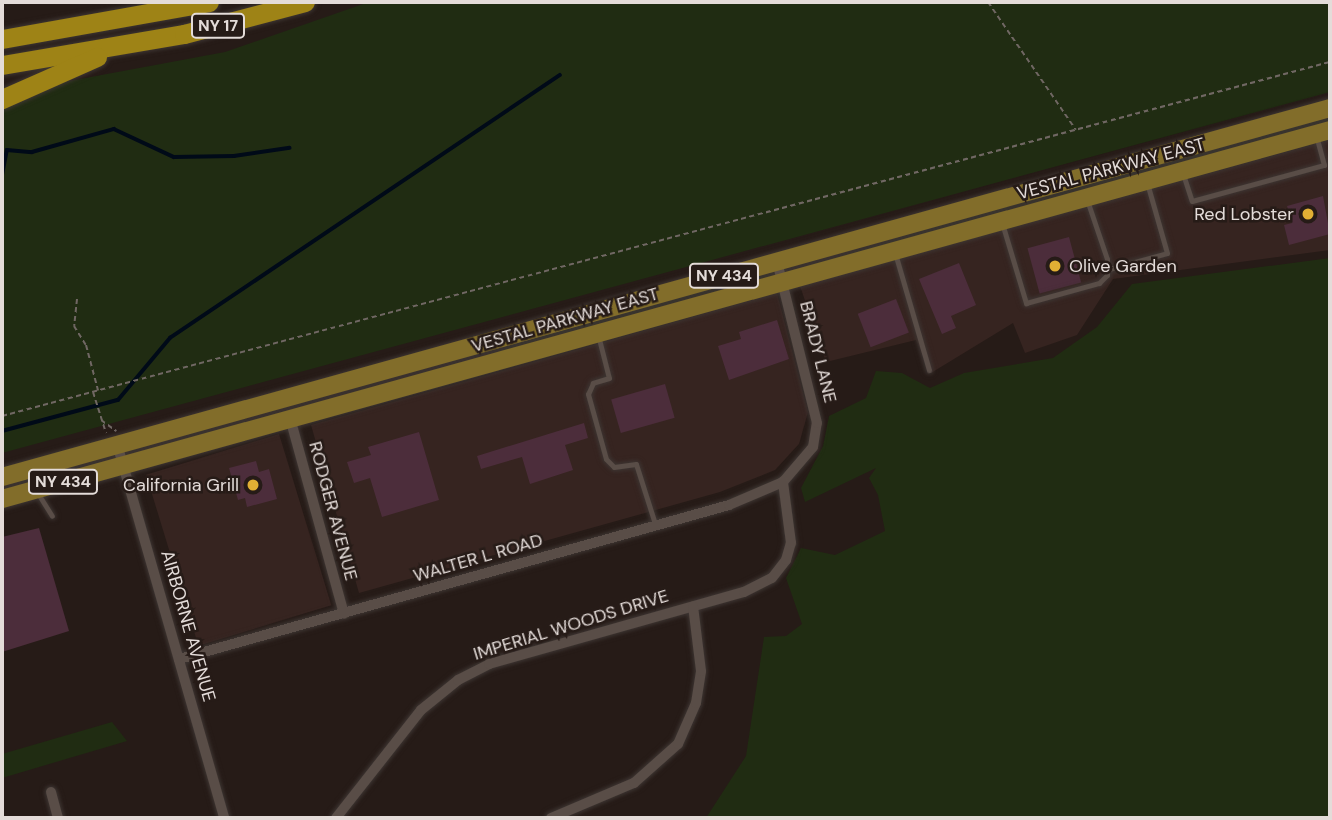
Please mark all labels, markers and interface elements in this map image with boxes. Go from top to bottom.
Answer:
road number: NY 17 [190,14,246,38]
street label: VESTAL PARKWAY EAST [1015,134,1207,204]
place label: Red Lobster [1194,203,1294,225]
marker: Red Lobster [1300,206,1316,222]
place label: Olive Garden [1069,255,1177,277]
marker: Olive Garden [1047,258,1063,274]
road number: NY 434 [687,264,761,288]
street label: VESTAL PARKWAY EAST [469,283,661,357]
street label: BRADY LANE [795,299,841,405]
street label: RODGER AVENUE [304,439,362,583]
road number: NY 434 [26,470,100,495]
place label: California Grill [123,474,239,496]
marker: California Grill [245,477,261,493]
street label: WALTER L ROAD [411,529,545,587]
street label: AIRBORNE AVENUE [156,548,220,704]
street label: IMPERIAL WOODS DRIVE [471,585,671,665]

